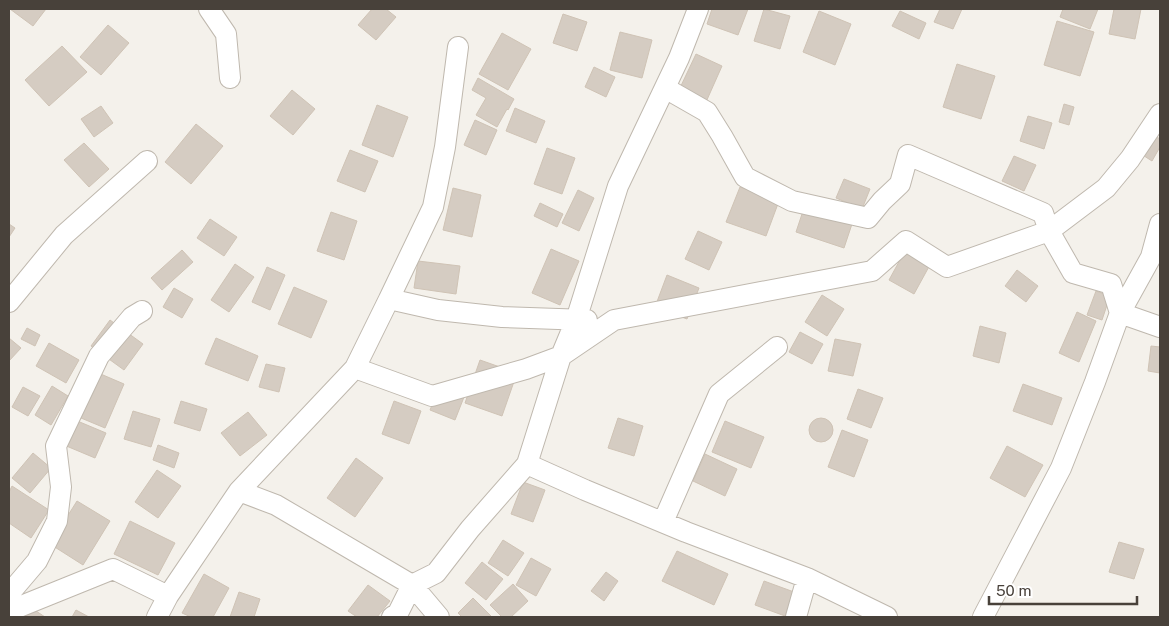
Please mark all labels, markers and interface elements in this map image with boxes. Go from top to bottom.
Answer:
scale bar [989,574,1136,606]
text: 50 m [996,582,1031,599]

